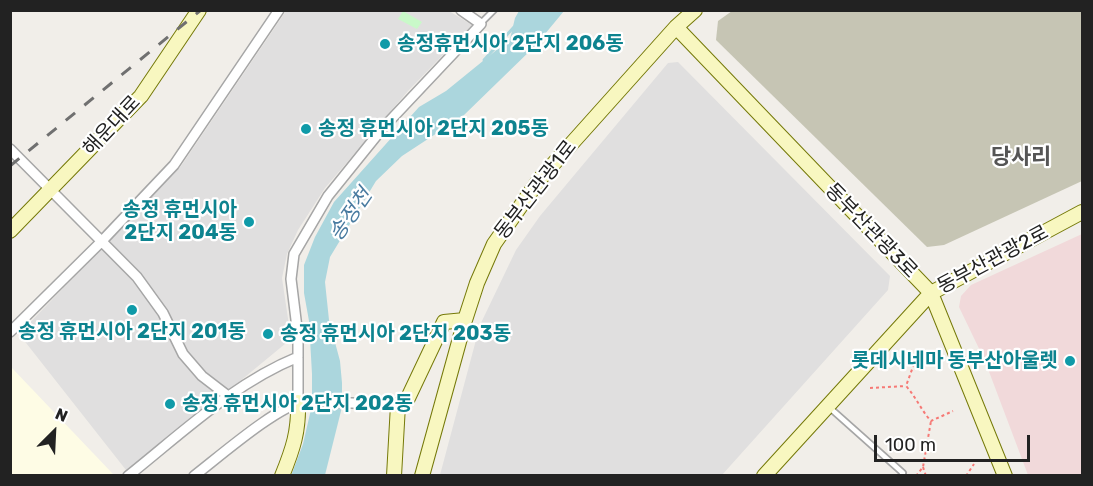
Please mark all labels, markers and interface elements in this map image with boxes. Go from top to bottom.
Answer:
place label: 송정휴먼시아 2단지 206동 [397,32,624,56]
marker: 송정휴먼시아 2단지 206동 [378,37,392,51]
street label: 해운대로 [78,91,146,161]
place label: 송정 휴먼시아 2단지 205동 [318,117,549,141]
marker: 송정 휴먼시아 2단지 205동 [299,122,313,136]
street label: 동부산관광1로 [490,136,582,244]
district label: 당사리 [991,145,1051,171]
street label: 동부산관광3로 [820,179,922,283]
water label: 송정천 [324,184,378,246]
place label: 송정 휴먼시아 2단지 204동 [122,198,237,245]
marker: 송정 휴먼시아 2단지 204동 [242,215,256,229]
street label: 동부산관광2로 [933,221,1053,299]
marker: 송정 휴먼시아 2단지 201동 [125,303,139,317]
place label: 송정 휴먼시아 2단지 201동 [18,320,246,344]
place label: 송정 휴먼시아 2단지 203동 [280,322,511,346]
marker: 송정 휴먼시아 2단지 203동 [261,327,275,341]
place label: 롯데시네마 동부산아울렛 [851,349,1058,373]
marker: 롯데시네마 동부산아울렛 [1063,354,1077,368]
place label: 송정 휴먼시아 2단지 202동 [182,392,413,416]
marker: 송정 휴먼시아 2단지 202동 [163,397,177,411]
north arrow [24,402,84,462]
text: N [52,404,71,426]
scale bar [877,423,1033,461]
text: 100 m [885,434,936,456]

